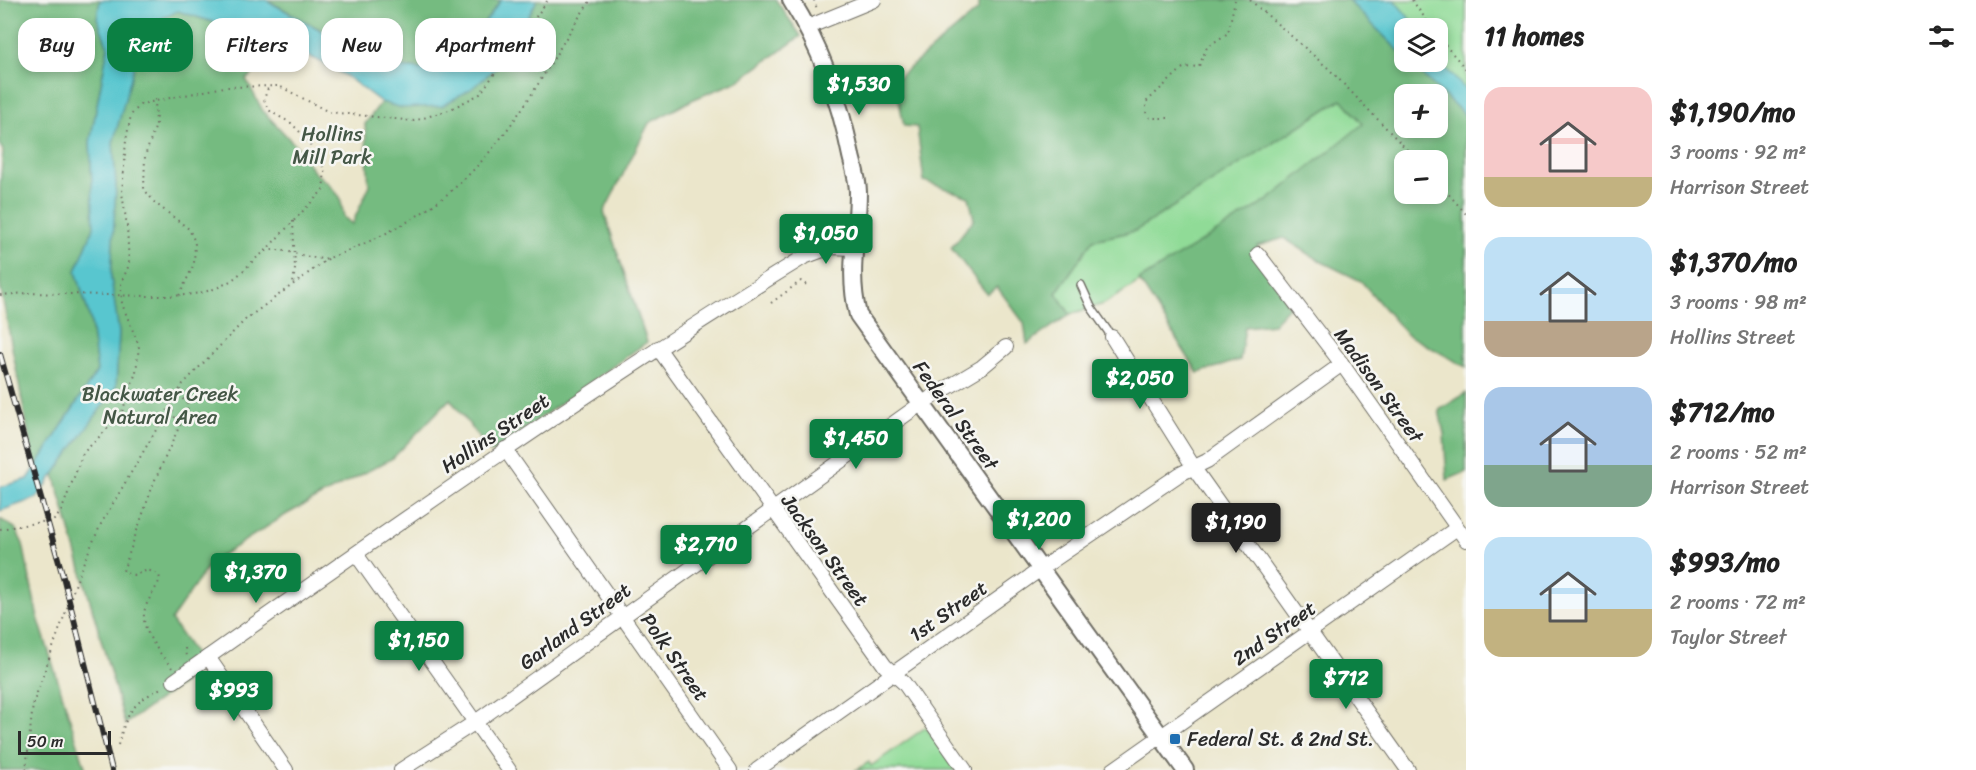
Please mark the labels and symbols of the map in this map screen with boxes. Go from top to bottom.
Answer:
pin: $1,530 [810,65,908,116]
park label: Hollins Mill Park [292,117,372,175]
pin: $1,050 [777,214,875,265]
street label: Madison Street [1325,320,1433,451]
street label: Federal Street [903,353,1008,479]
pin: $2,050 [1091,359,1189,410]
park label: Blackwater Creek Natural Area [82,377,239,435]
street label: Hollins Street [434,384,557,483]
pin: $1,450 [807,419,905,470]
street label: Jackson Street [771,486,878,614]
pin: $1,200 [990,500,1088,551]
pin: $1,190 [1187,503,1285,554]
pin: $2,710 [657,525,755,576]
pin: $1,370 [207,553,305,604]
street label: 1st Street [901,571,995,652]
street label: Garland Street [512,573,639,679]
street label: 2nd Street [1225,591,1324,675]
street label: Polk Street [631,605,718,709]
pin: $1,150 [370,621,468,672]
pin: $712 [1310,659,1382,710]
pin: $993 [198,671,270,722]
place label: Federal St. & 2nd St. [1187,722,1374,757]
scale bar [18,728,111,756]
marker: Federal St. & 2nd St. [1168,732,1182,746]

